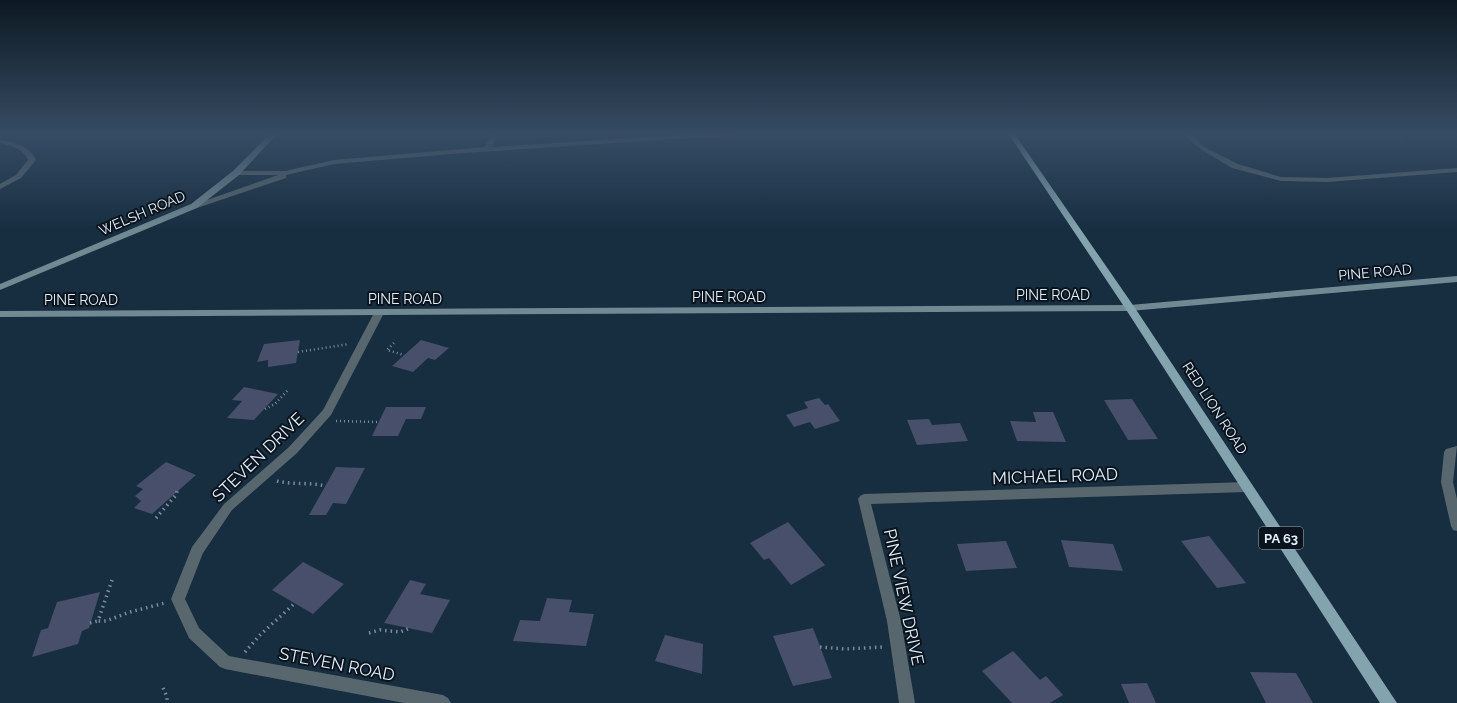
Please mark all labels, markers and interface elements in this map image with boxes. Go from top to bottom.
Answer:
street label: WELSH ROAD [96,188,188,238]
street label: PINE ROAD [1338,261,1412,283]
street label: PINE ROAD [1016,287,1090,303]
street label: PINE ROAD [692,289,766,305]
street label: PINE ROAD [368,291,442,307]
street label: PINE ROAD [44,292,118,308]
street label: RED LION ROAD [1179,359,1251,457]
street label: STEVEN DRIVE [208,408,308,506]
street label: MICHAEL ROAD [992,464,1118,488]
street label: PINE VIEW DRIVE [880,527,928,667]
road number: PA 63 [1259,527,1303,549]
street label: STEVEN ROAD [277,643,397,685]

